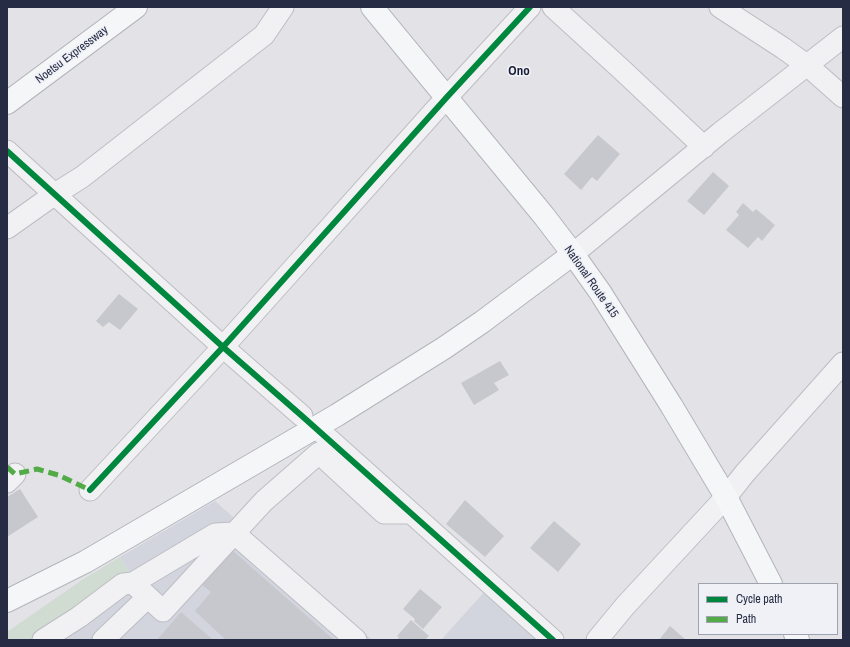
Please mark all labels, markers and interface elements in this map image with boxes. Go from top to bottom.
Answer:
street label: Noetsu Expressway [33,23,111,87]
district label: Ono [508,64,530,80]
street label: National Route 415 [561,243,621,321]
legend [698,583,838,635]
text: Cycle path [736,591,783,607]
text: Path [736,611,756,627]

